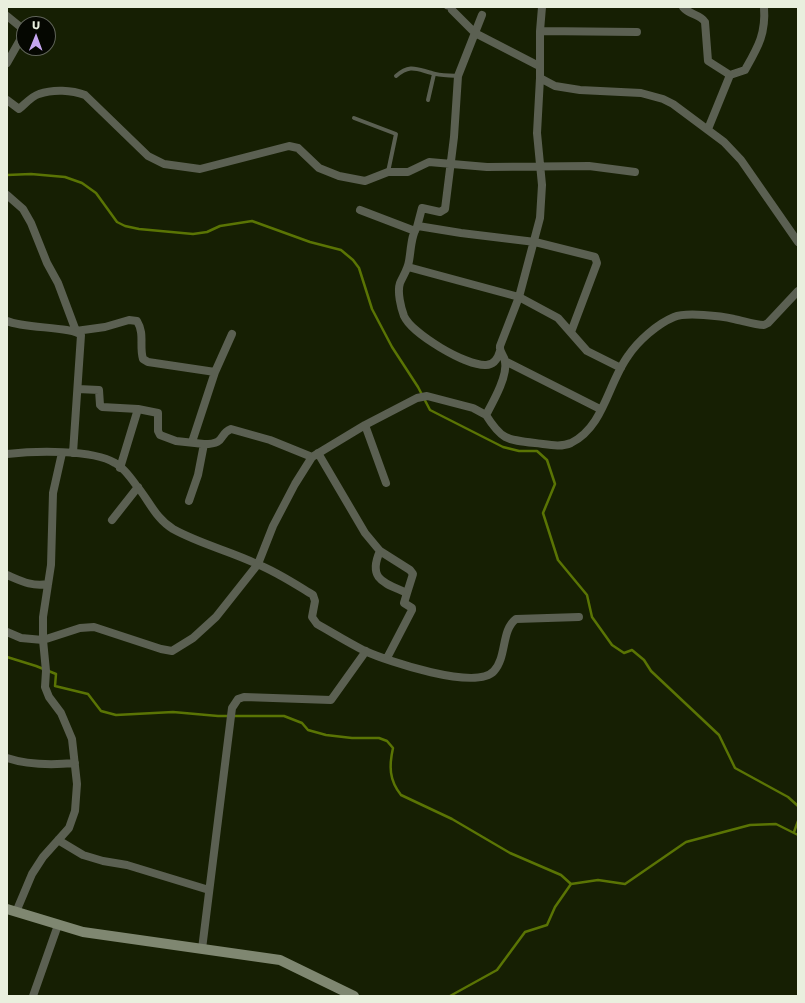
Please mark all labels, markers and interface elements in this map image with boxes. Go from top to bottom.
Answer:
north arrow [16,16,56,56]
text: U [32,18,40,31]

